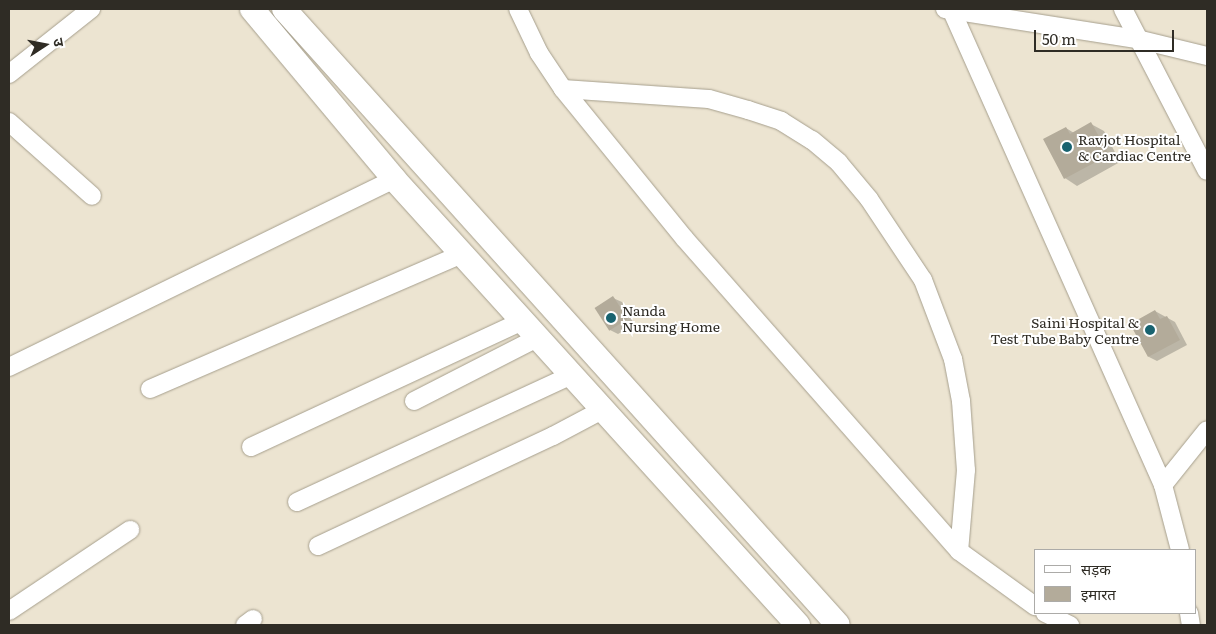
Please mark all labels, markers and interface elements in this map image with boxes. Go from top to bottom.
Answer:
north arrow [20,20,70,70]
scale bar [1036,20,1176,52]
text: 50 m [1042,27,1076,50]
text: उ [49,36,70,48]
place label: Ravjot Hospital & Cardiac Centre [1078,131,1191,164]
marker: Ravjot Hospital & Cardiac Centre [1060,140,1074,154]
place label: Nanda Nursing Home [622,302,720,334]
marker: Nanda Nursing Home [604,311,618,325]
place label: Saini Hospital & Test Tube Baby Centre [990,314,1139,347]
marker: Saini Hospital & Test Tube Baby Centre [1143,323,1157,337]
legend [1034,549,1196,614]
text: सड़क [1081,557,1111,580]
text: इमारत [1081,582,1116,605]

